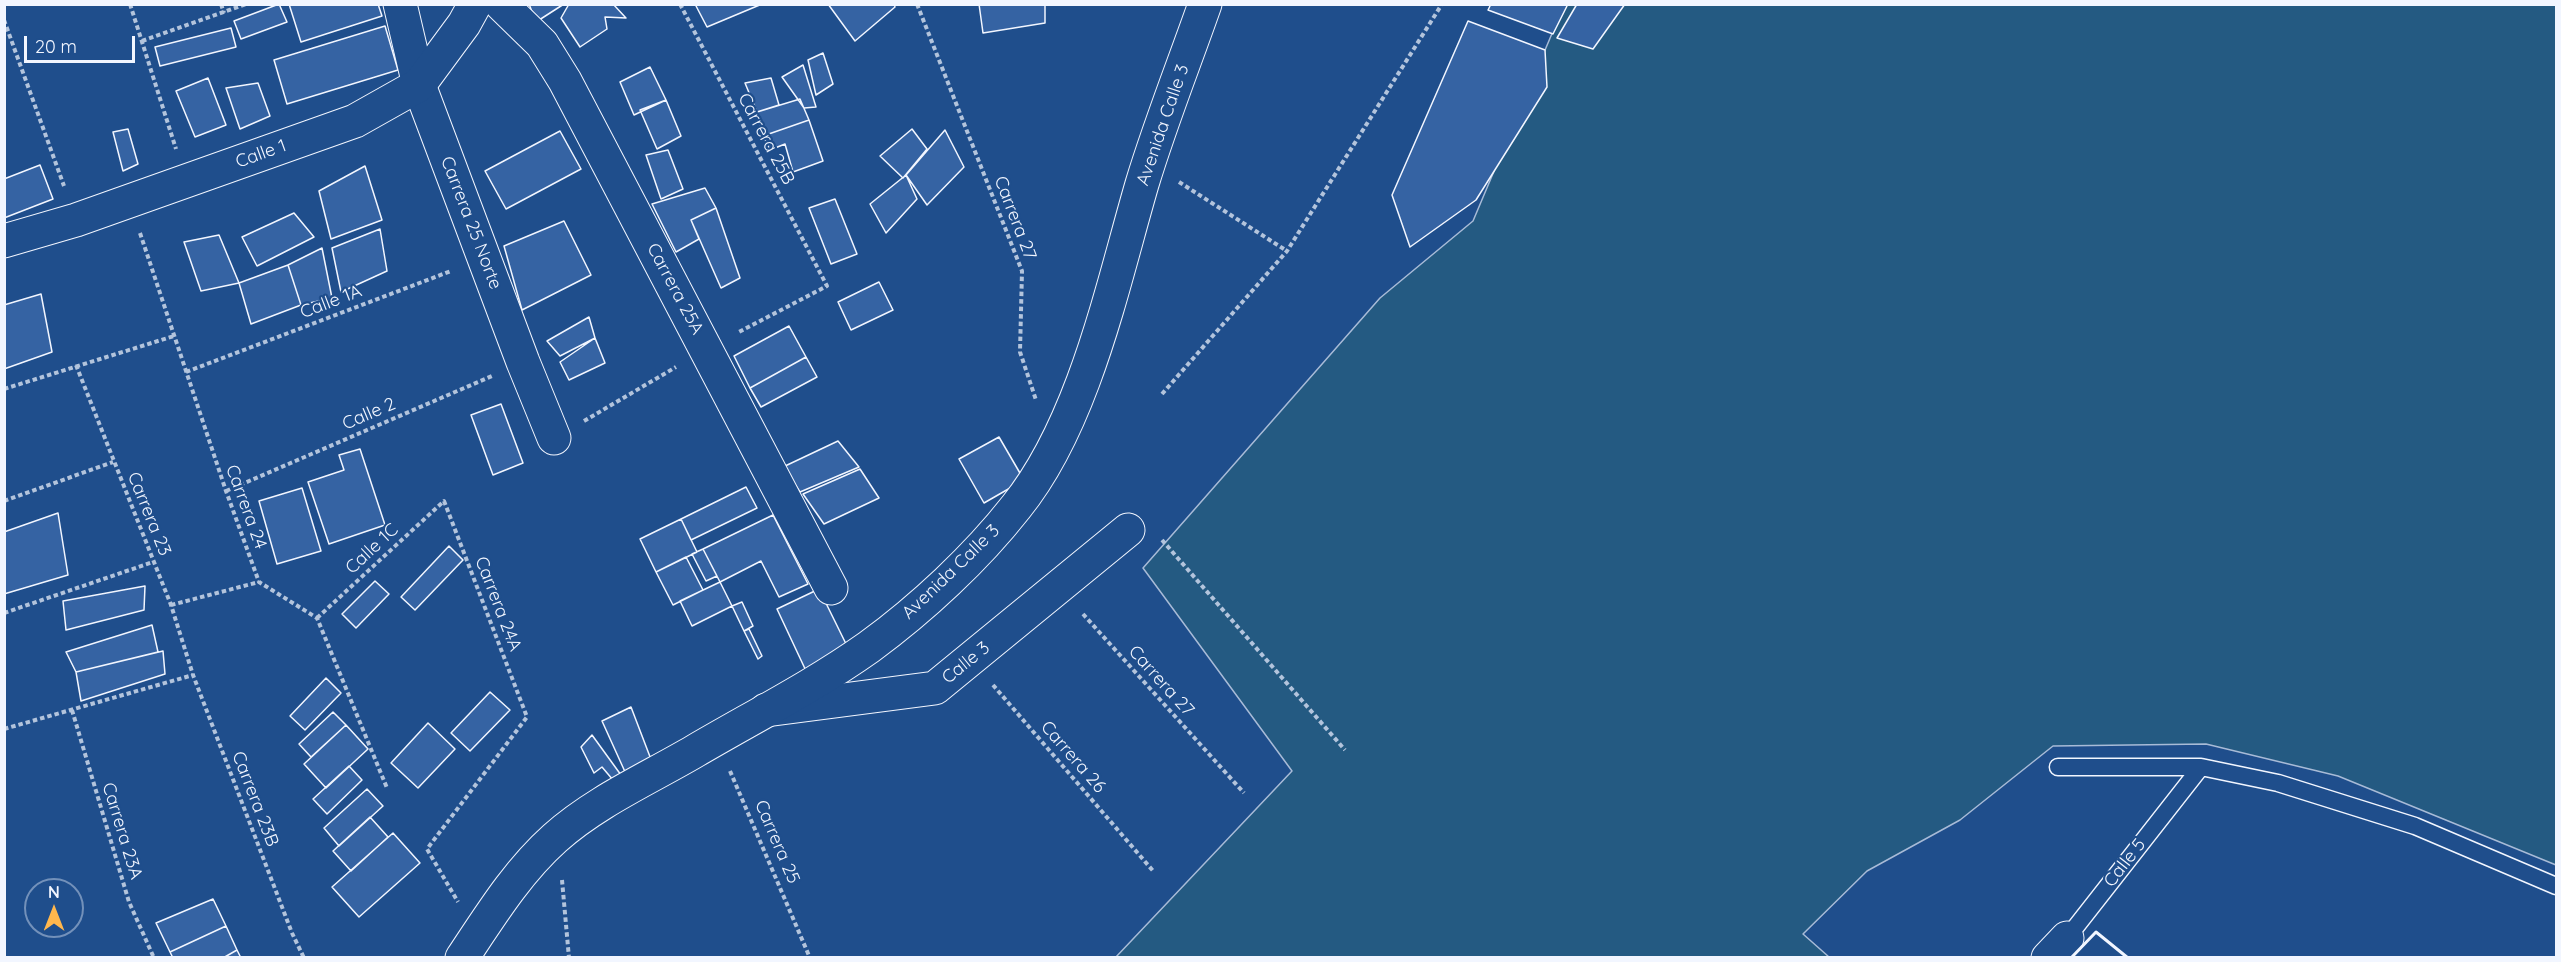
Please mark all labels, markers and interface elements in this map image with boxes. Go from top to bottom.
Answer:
scale bar [27,24,138,62]
text: 20 m [35,35,77,58]
street label: Avenida Calle 3 [1132,61,1194,189]
street label: Carrera 25B [733,90,799,188]
street label: Calle 1 [233,135,289,173]
street label: Carrera 25 Norte [436,153,506,293]
street label: Carrera 27 [989,173,1041,263]
street label: Carrera 25A [642,240,708,338]
street label: Calle 1A [297,280,365,324]
street label: Calle 2 [339,393,399,435]
street label: Carrera 24 [221,462,271,552]
street label: Carrera 23 [122,469,176,559]
street label: Calle 1C [341,519,403,579]
street label: Avenida Calle 3 [898,520,1004,624]
street label: Carrera 24A [470,554,526,654]
street label: Calle 3 [938,637,994,689]
street label: Carrera 27 [1124,641,1198,721]
street label: Carrera 26 [1036,717,1110,797]
street label: Carrera 23B [227,748,283,850]
street label: Carrera 23A [97,780,147,882]
street label: Carrera 25 [750,797,804,887]
street label: Calle 5 [2099,834,2151,892]
north arrow [24,878,84,938]
text: N [48,882,60,902]

